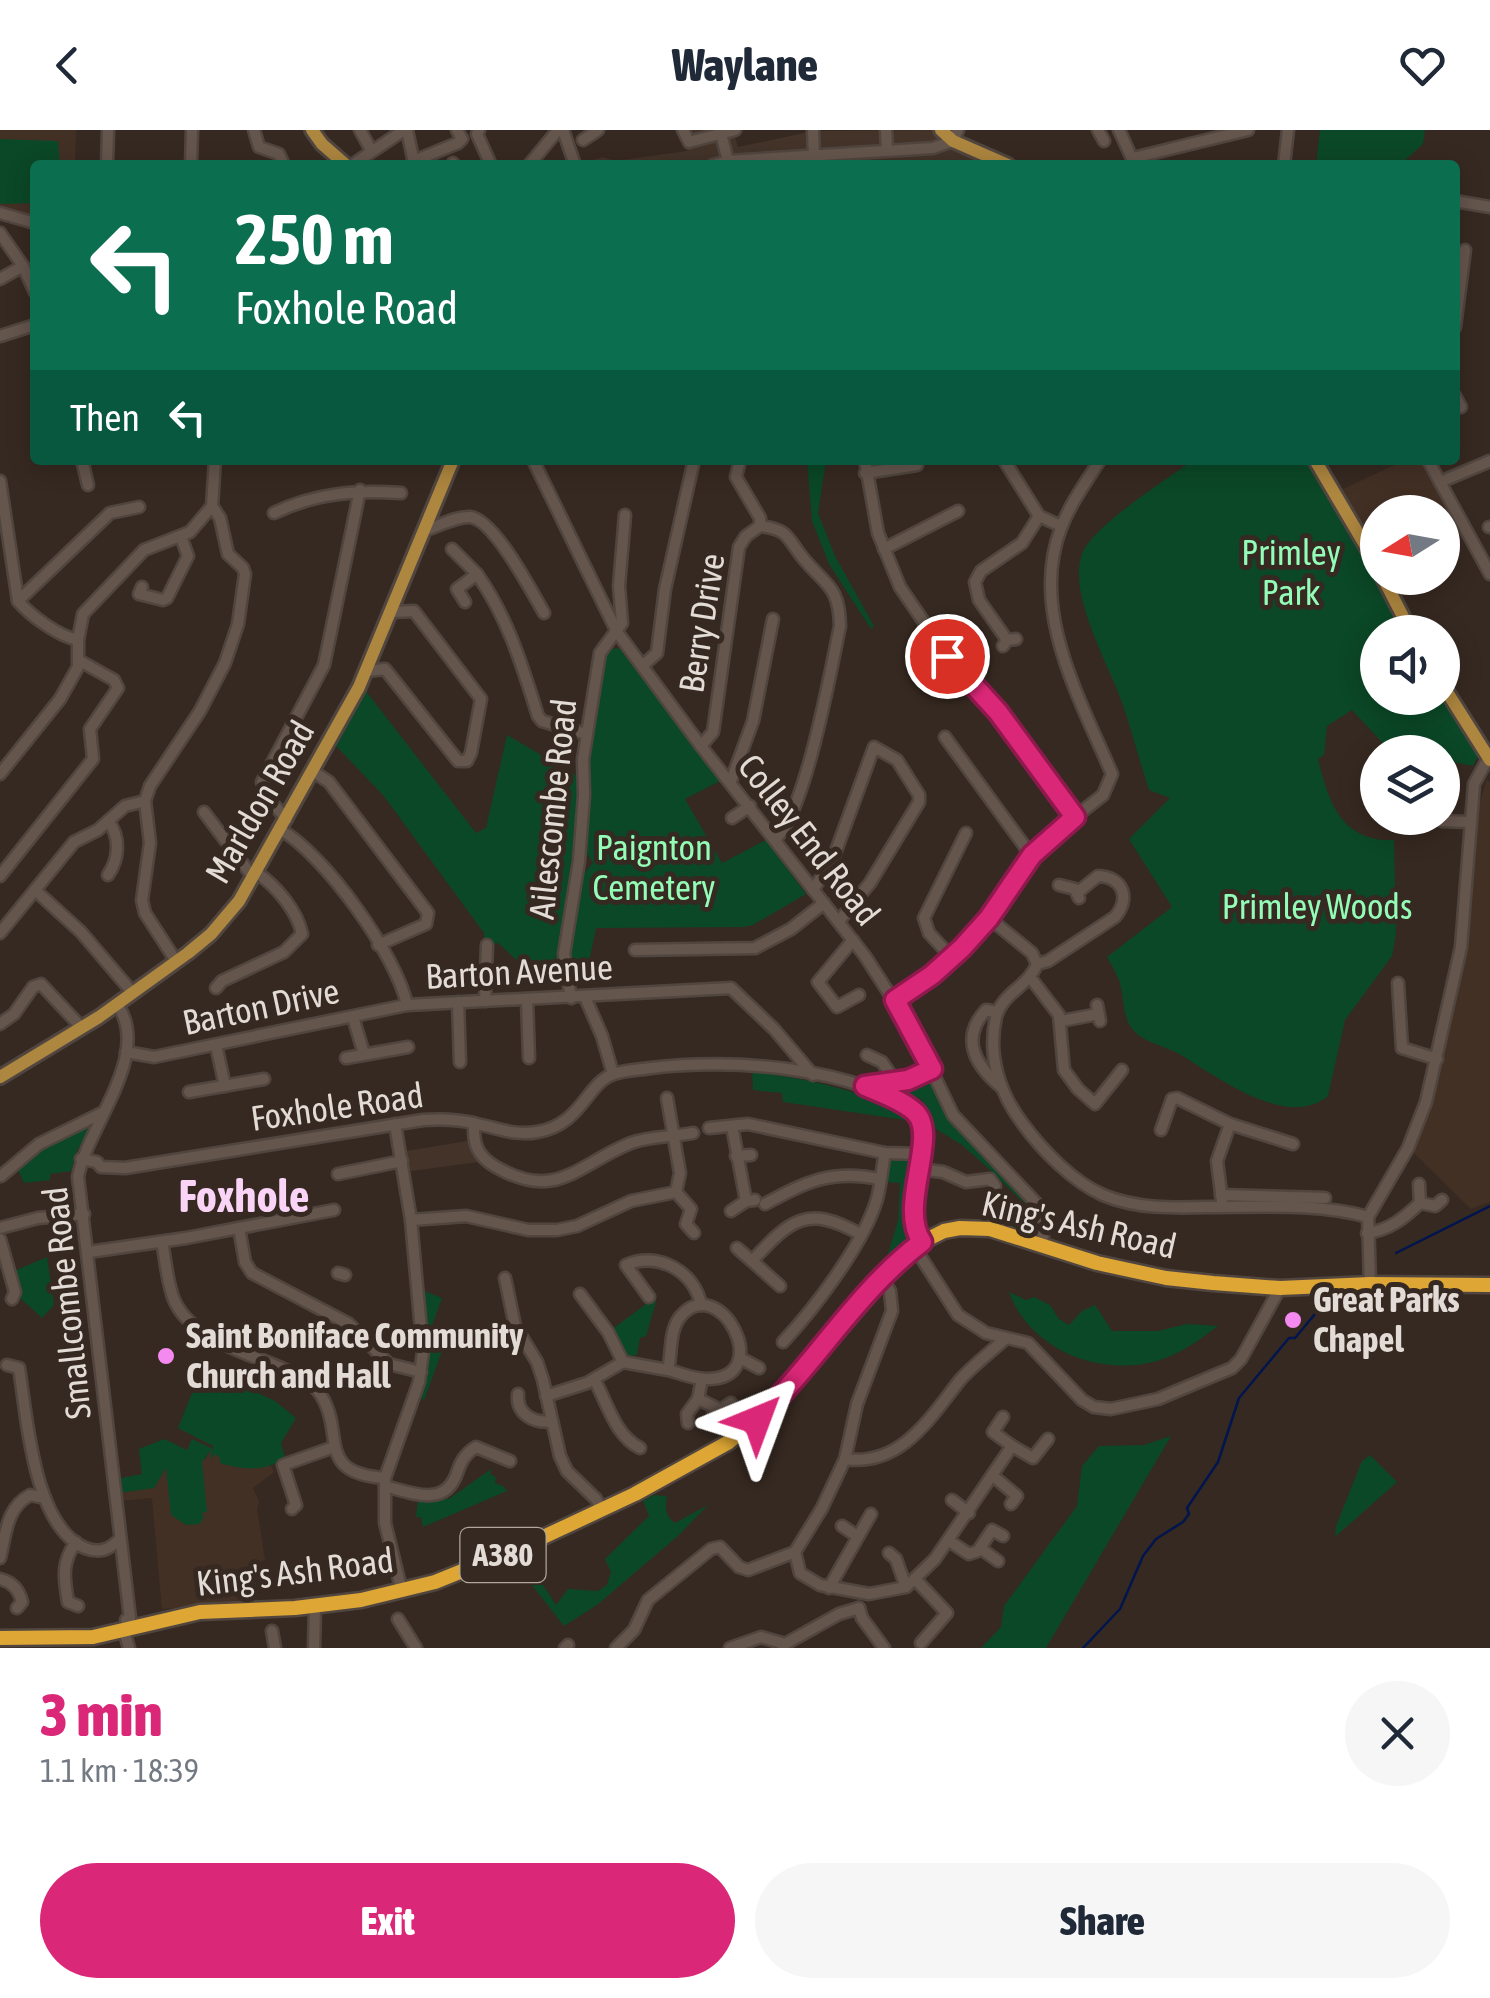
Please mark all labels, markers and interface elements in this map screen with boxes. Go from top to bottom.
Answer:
icon: back [40,38,95,93]
icon: heart [1395,38,1450,93]
text: Waylane [672,39,818,91]
text: 250 m [235,199,394,279]
icon: left [70,200,200,330]
text: Foxhole Road [235,282,458,334]
icon: left [160,390,215,445]
text: Then [70,396,140,439]
north arrow [1360,495,1460,595]
map controls [1360,495,1460,835]
park label: Primley Park [1241,532,1341,612]
street label: Berry Drive [670,550,732,695]
pin [905,614,990,699]
button: sound [1360,615,1460,715]
icon: arrive [920,629,975,684]
street label: Ailescombe Road [521,697,583,921]
street label: Marldon Road [197,713,322,890]
button: layers [1360,735,1460,835]
street label: Colley End Road [731,746,889,933]
park label: Paignton Cemetery [592,827,716,907]
park label: Primley Woods [1222,886,1412,926]
street label: Barton Avenue [424,946,614,996]
street label: Barton Drive [179,970,343,1042]
street label: Foxhole Road [248,1074,426,1138]
district label: Foxhole [179,1170,310,1222]
street label: King's Ash Road [978,1182,1180,1266]
street label: Smallcombe Road [34,1185,98,1421]
place label: Great Parks Chapel [1313,1279,1460,1359]
marker: Great Parks Chapel [1282,1309,1304,1331]
place label: Saint Boniface Community Church and Hall [186,1315,524,1395]
marker: Saint Boniface Community Church and Hall [155,1345,177,1367]
position arrow [705,1368,809,1472]
road number: A380 [460,1528,546,1582]
street label: King's Ash Road [194,1539,396,1603]
text: 3 min [40,1680,163,1749]
button: close [1345,1681,1450,1786]
text: 1.1 km · 18:39 [40,1752,199,1789]
button: Exit [40,1863,735,1978]
button: Share [755,1863,1450,1978]

